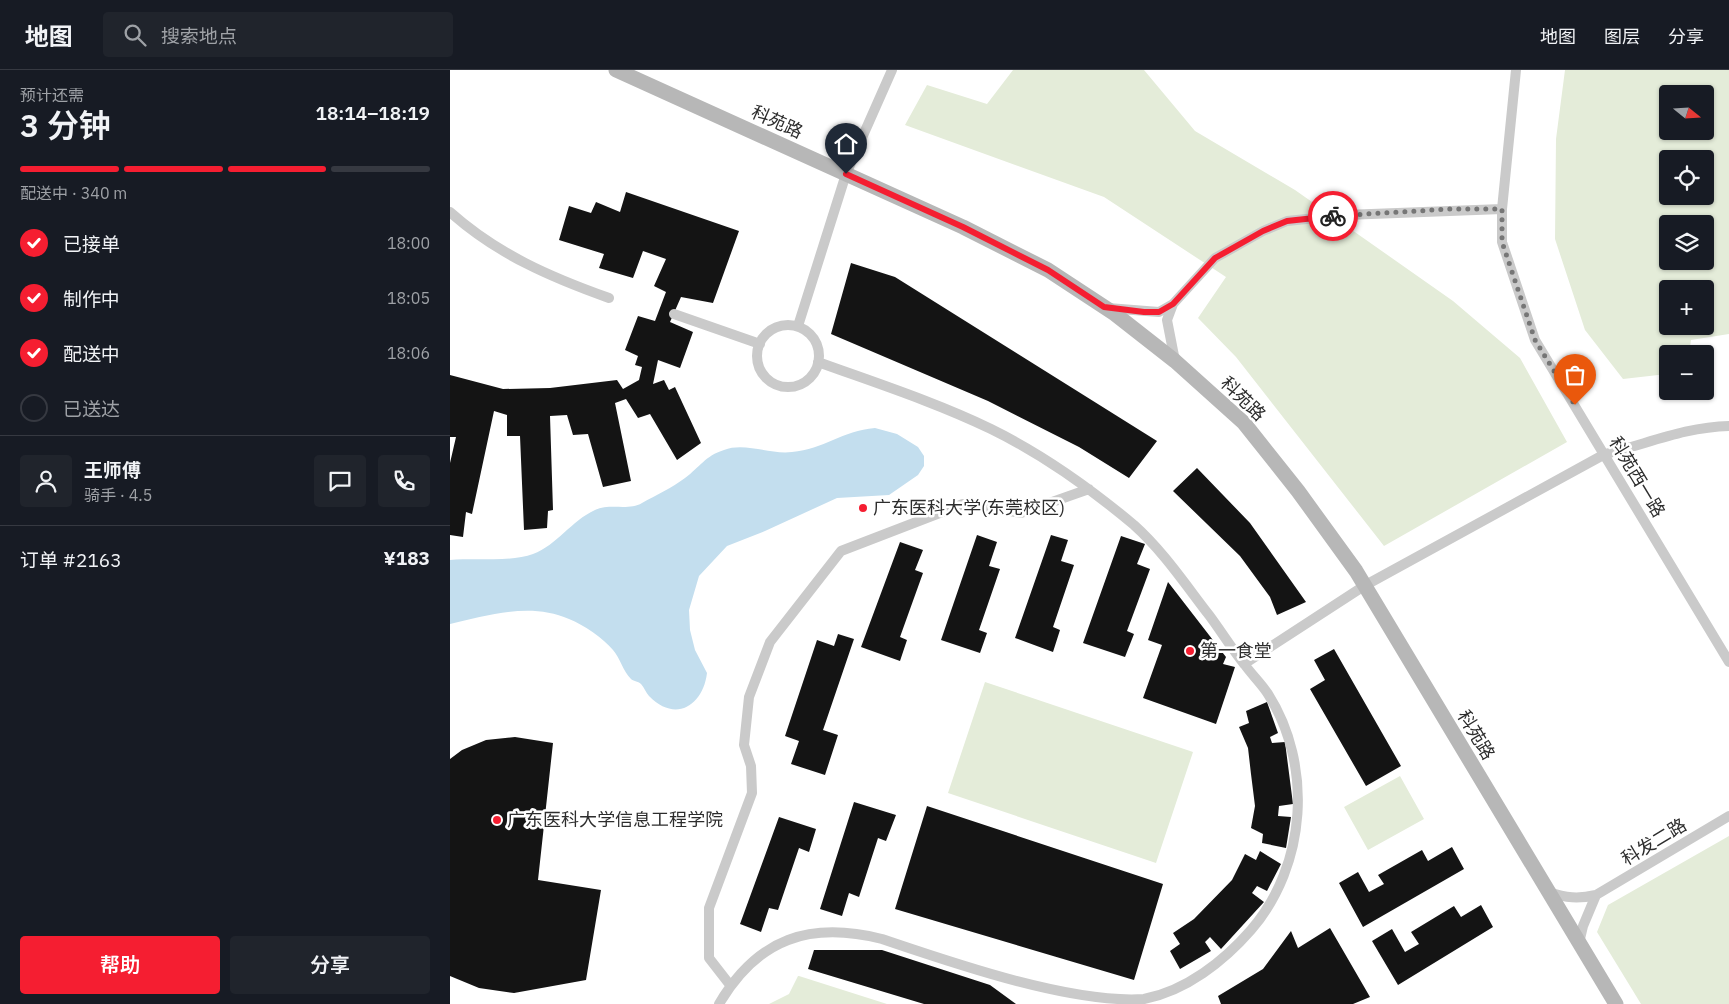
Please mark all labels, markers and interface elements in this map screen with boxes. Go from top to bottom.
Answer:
search box [103,12,453,57]
text: 地图 [25,20,73,52]
icon: search [121,21,149,49]
text: 搜索地点 [161,24,237,48]
text: 地图 [1540,25,1576,48]
text: 图层 [1604,25,1640,48]
text: 分享 [1668,25,1704,48]
text: 预计还需 [20,85,84,105]
north arrow [1659,85,1714,140]
map controls [1659,85,1714,400]
street label: 科苑路 [748,100,807,143]
text: 18:14–18:19 [316,101,430,125]
text: 3 分钟 [20,104,111,146]
pin [825,123,867,174]
icon: home [832,130,860,158]
button: locate [1659,150,1714,205]
text: 配送中 · 340 m [20,183,127,203]
courier [1308,191,1358,241]
icon: bike [1319,202,1347,230]
button: layers [1659,215,1714,270]
icon: check [20,229,48,257]
text: 已接单 [63,232,120,256]
text: 18:00 [387,233,430,253]
button: + [1659,280,1714,335]
icon: check [20,284,48,312]
text: 制作中 [63,287,120,311]
text: 18:05 [387,288,430,308]
icon: check [20,339,48,367]
text: 配送中 [63,342,120,366]
text: 18:06 [387,343,430,363]
button: − [1659,345,1714,400]
pin [1554,354,1596,405]
icon: bag [1561,361,1589,389]
street label: 科苑路 [1216,372,1271,426]
text: 已送达 [63,397,120,421]
street label: 科苑西一路 [1604,432,1670,521]
button: person [20,455,72,507]
button: chat [314,455,366,507]
button: phone [378,455,430,507]
text: 王师傅 [84,458,141,482]
text: 骑手 · 4.5 [84,485,152,505]
place label: 广东医科大学(东莞校区) [873,496,1065,519]
marker: 广东医科大学(东莞校区) [857,502,869,514]
text: ¥183 [383,546,430,570]
text: 订单 #2163 [20,548,122,572]
place label: 第一食堂 [1200,639,1272,662]
marker: 第一食堂 [1184,645,1196,657]
street label: 科苑路 [1453,706,1500,764]
place label: 广东医科大学信息工程学院 [507,808,723,831]
street label: 科发二路 [1617,813,1691,870]
marker: 广东医科大学信息工程学院 [491,814,503,826]
button: 帮助 [20,936,220,994]
button: 分享 [230,936,430,994]

